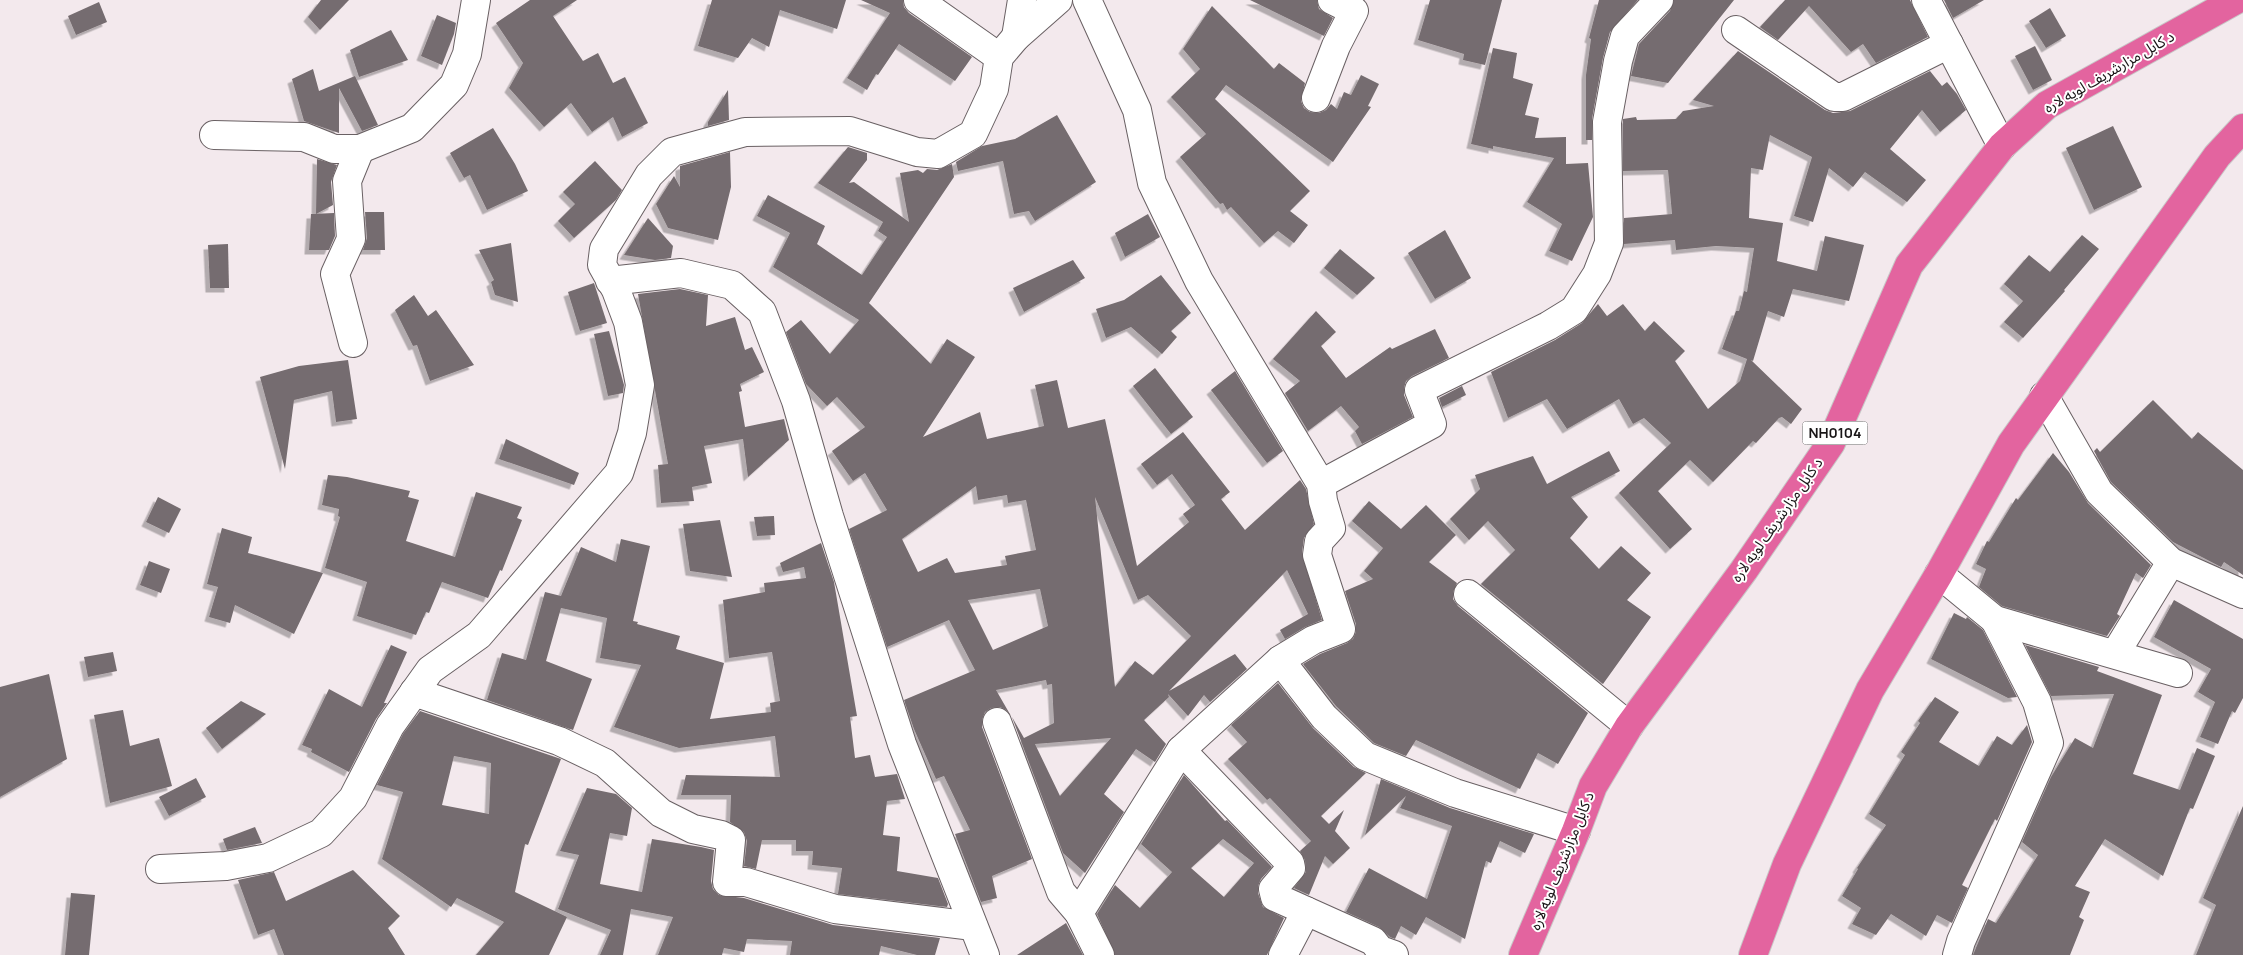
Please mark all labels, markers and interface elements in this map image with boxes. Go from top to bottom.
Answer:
street label: د کابل مزارشریف لویه لاره [2040,26,2178,118]
road number: NH0104 [1802,422,1868,444]
street label: د کابل مزارشریف لویه لاره [1726,453,1827,586]
street label: د کابل مزارشریف لویه لاره [1524,789,1599,933]

